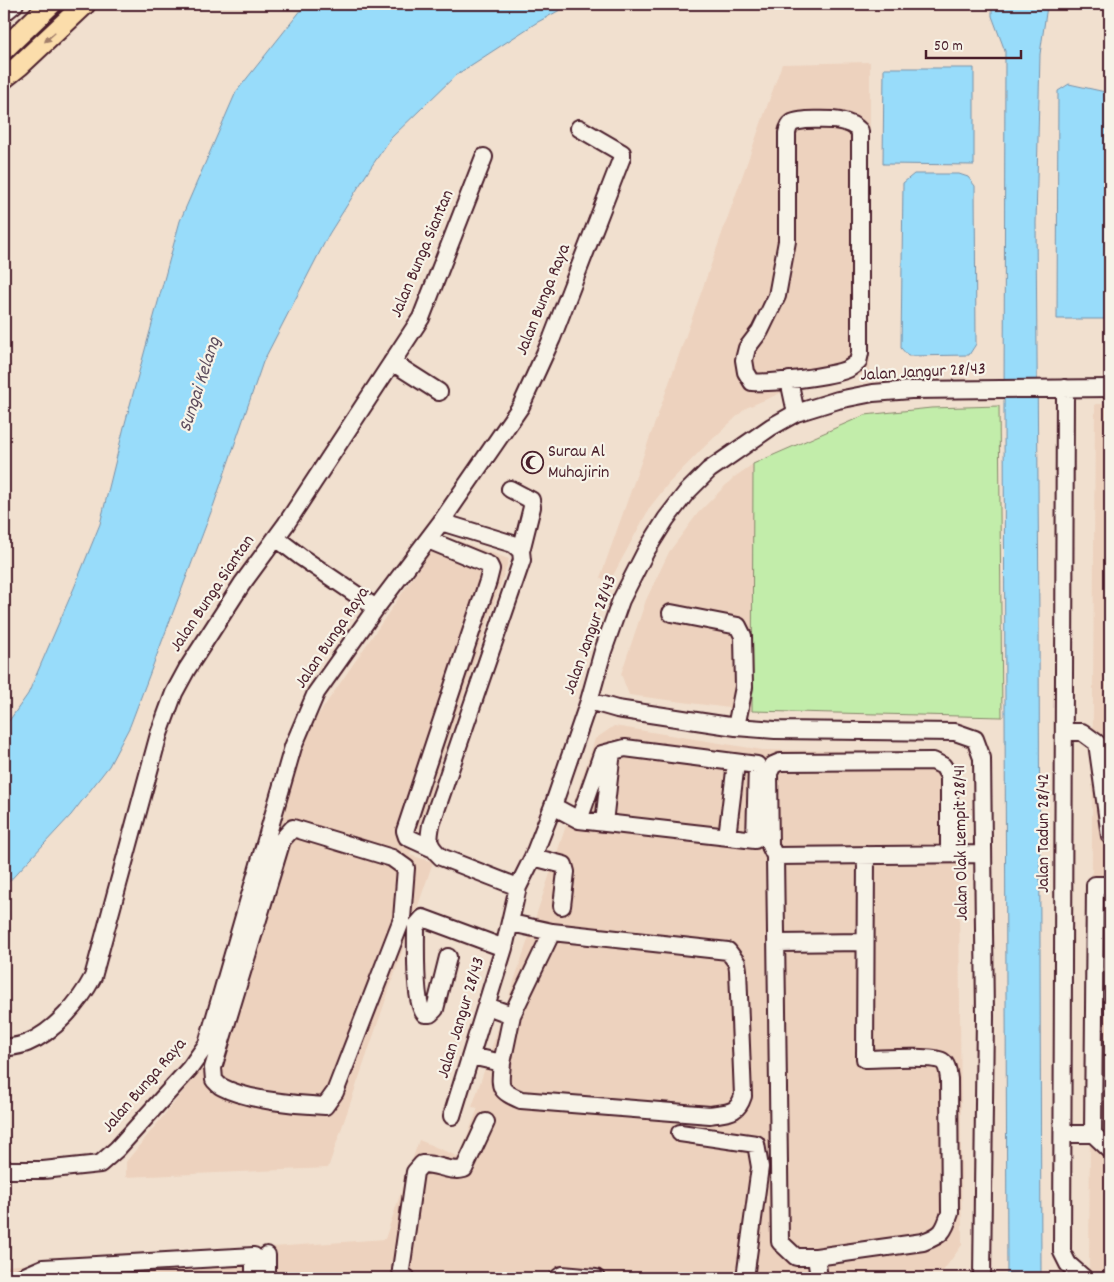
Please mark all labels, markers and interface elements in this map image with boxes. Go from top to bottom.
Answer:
scale bar [926,28,1022,60]
one-way arrow [45,31,57,43]
text: 50 m [934,36,963,58]
street label: Jalan Bunga Siantan [385,186,461,322]
street label: Jalan Bunga Raya [510,240,578,359]
water label: Sungai Kelang [173,334,229,436]
street label: Jalan Jangur 28/43 [860,357,986,389]
place label: Surau Al Muhajirin [548,440,609,486]
mosque icon: Surau Al Muhajirin [520,450,544,474]
street label: Jalan Bunga Siantan [164,530,262,658]
street label: Jalan Jangur 28/43 [558,572,624,698]
street label: Jalan Bunga Raya [290,582,377,694]
street label: Jalan Olak Lempit 28/41 [948,765,976,921]
street label: Jalan Tadun 28/42 [1032,773,1057,893]
street label: Jalan Jangur 28/43 [432,954,492,1082]
street label: Jalan Bunga Raya [97,1033,194,1139]

